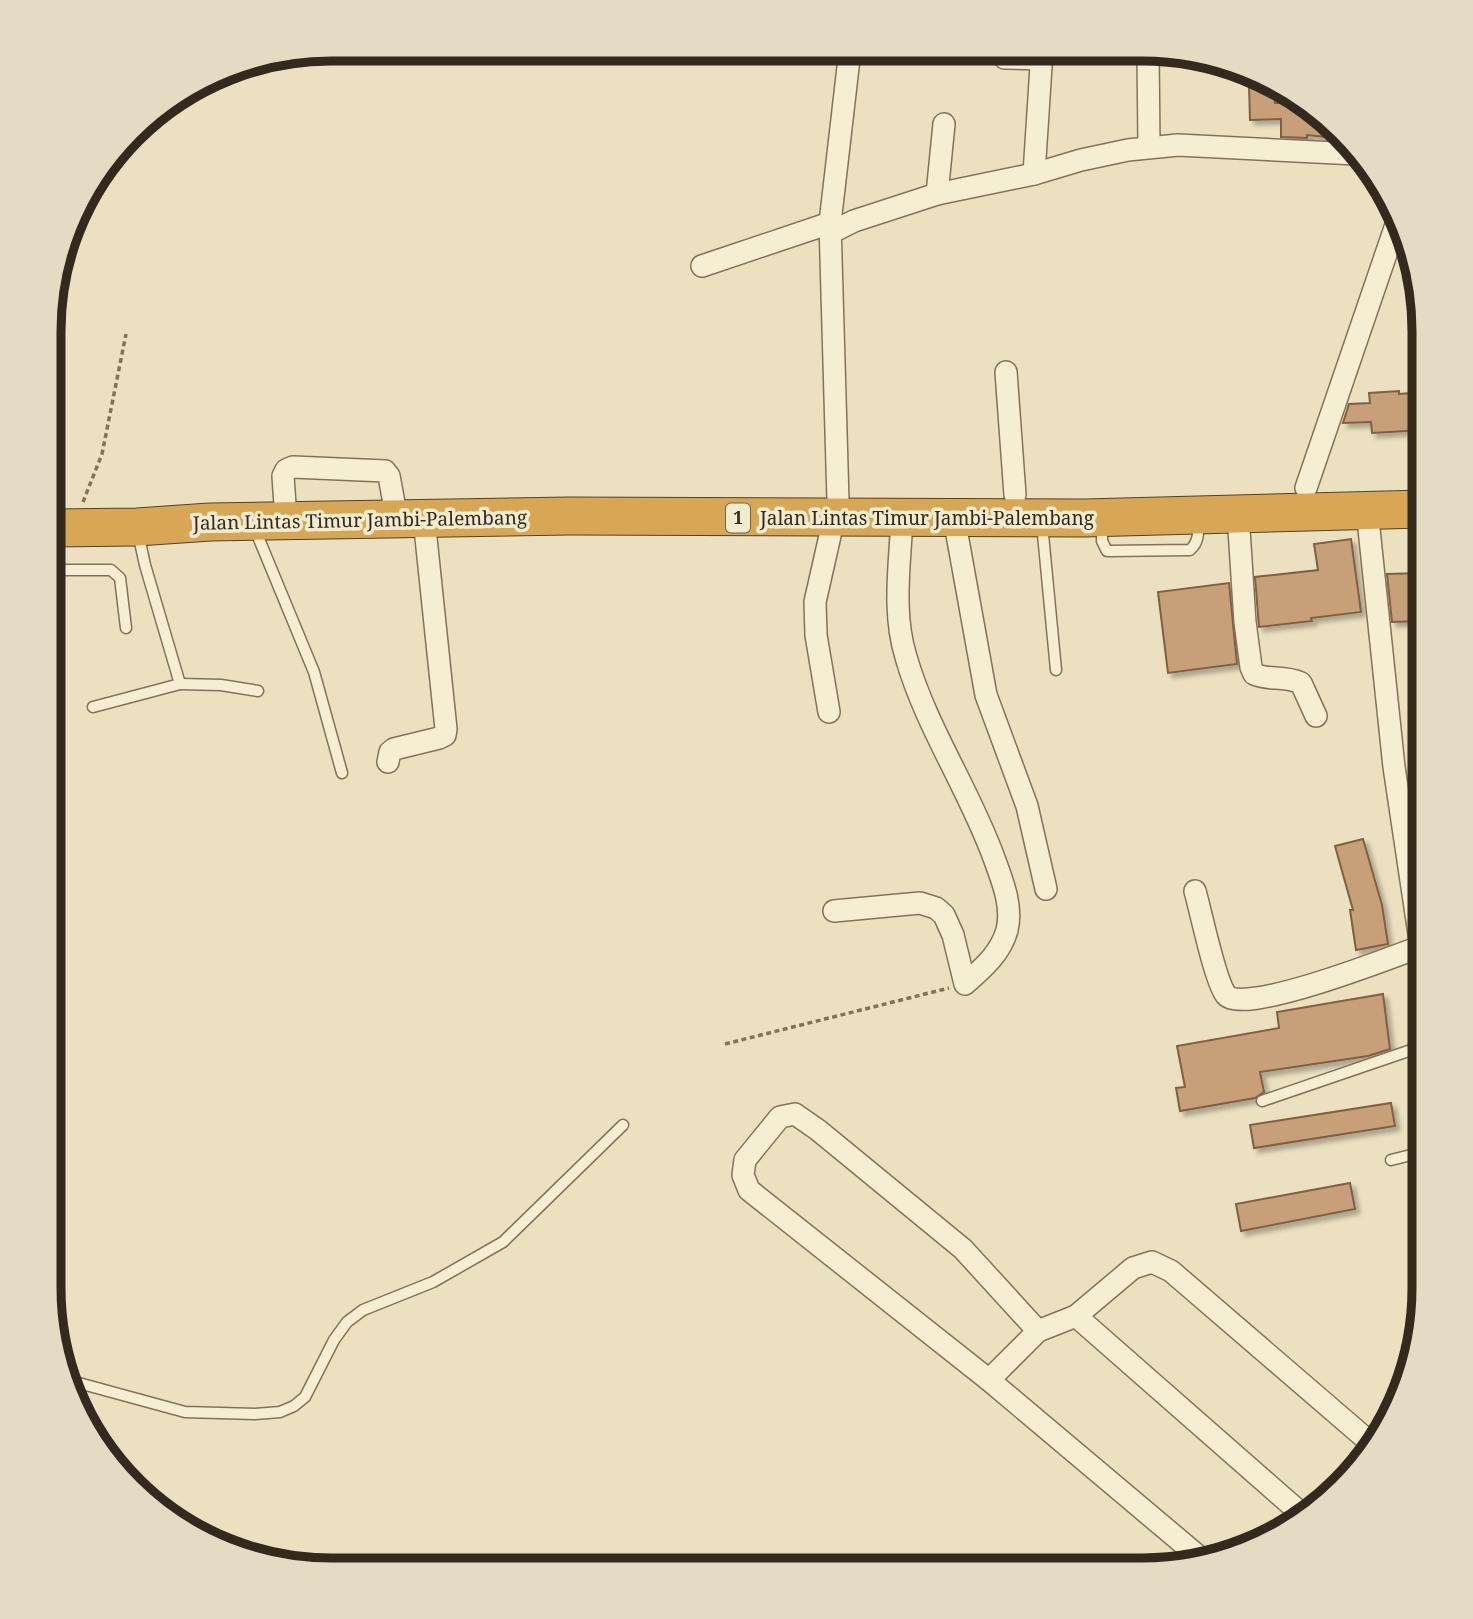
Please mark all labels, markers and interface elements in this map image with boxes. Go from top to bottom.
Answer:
street label: Jalan Lintas Timur Jambi-Palembang [192,504,527,536]
road number: 1 [726,504,750,532]
street label: Jalan Lintas Timur Jambi-Palembang [759,505,1094,531]

